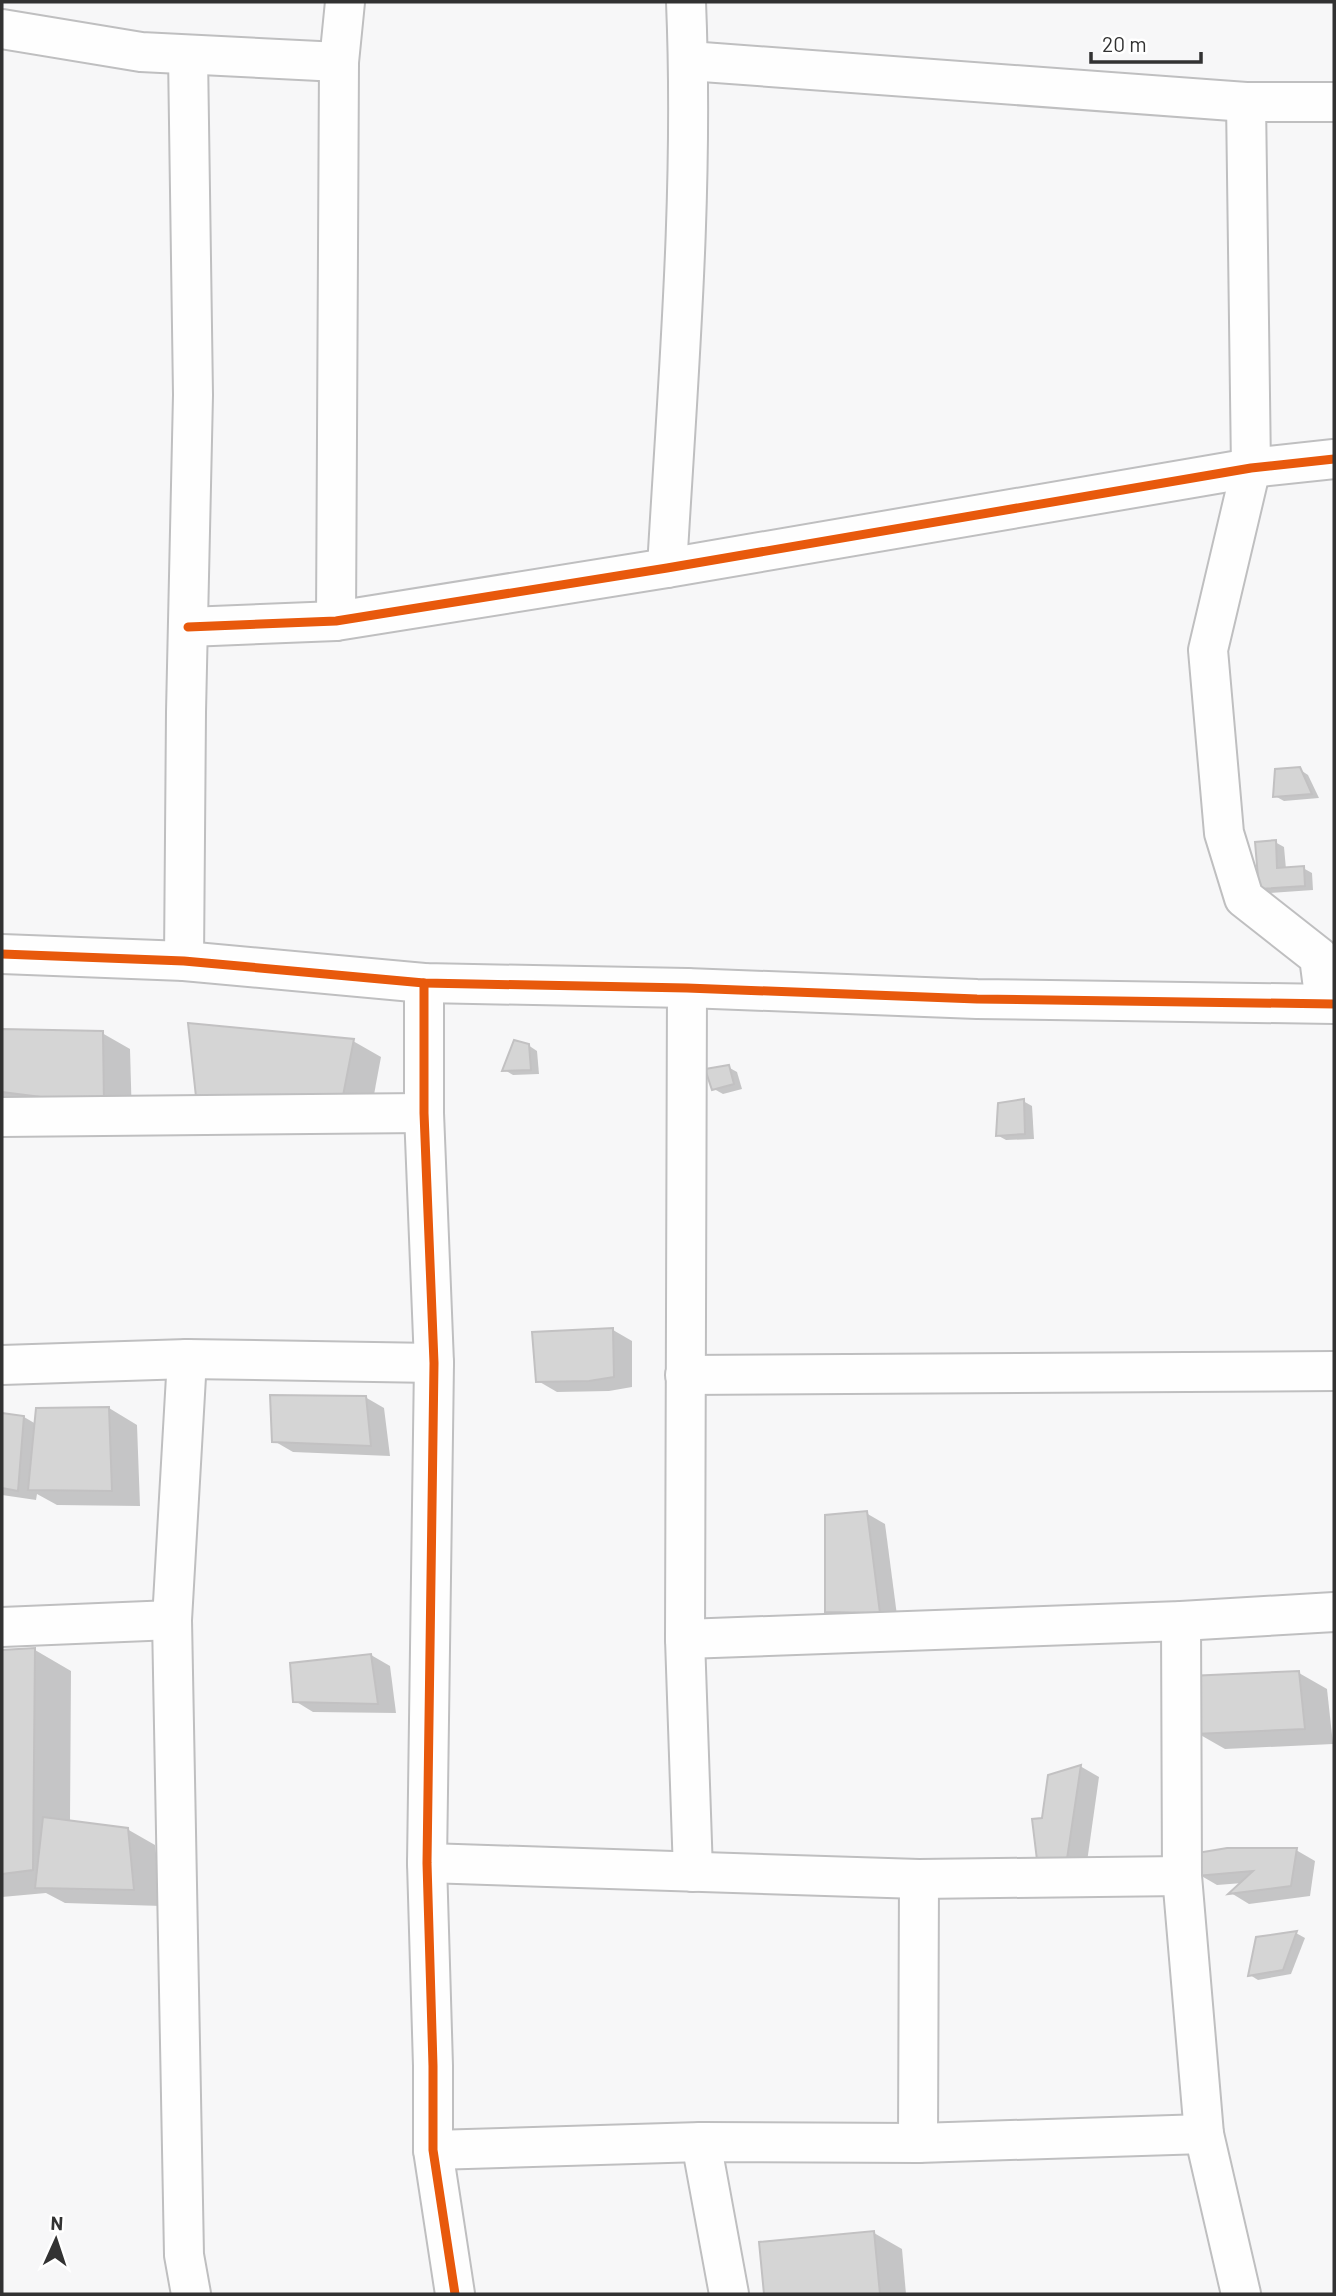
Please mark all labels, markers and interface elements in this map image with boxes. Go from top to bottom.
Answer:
scale bar [1091,21,1201,65]
text: 20 m [1102,31,1147,56]
north arrow [21,2205,91,2275]
text: N [50,2211,64,2234]

